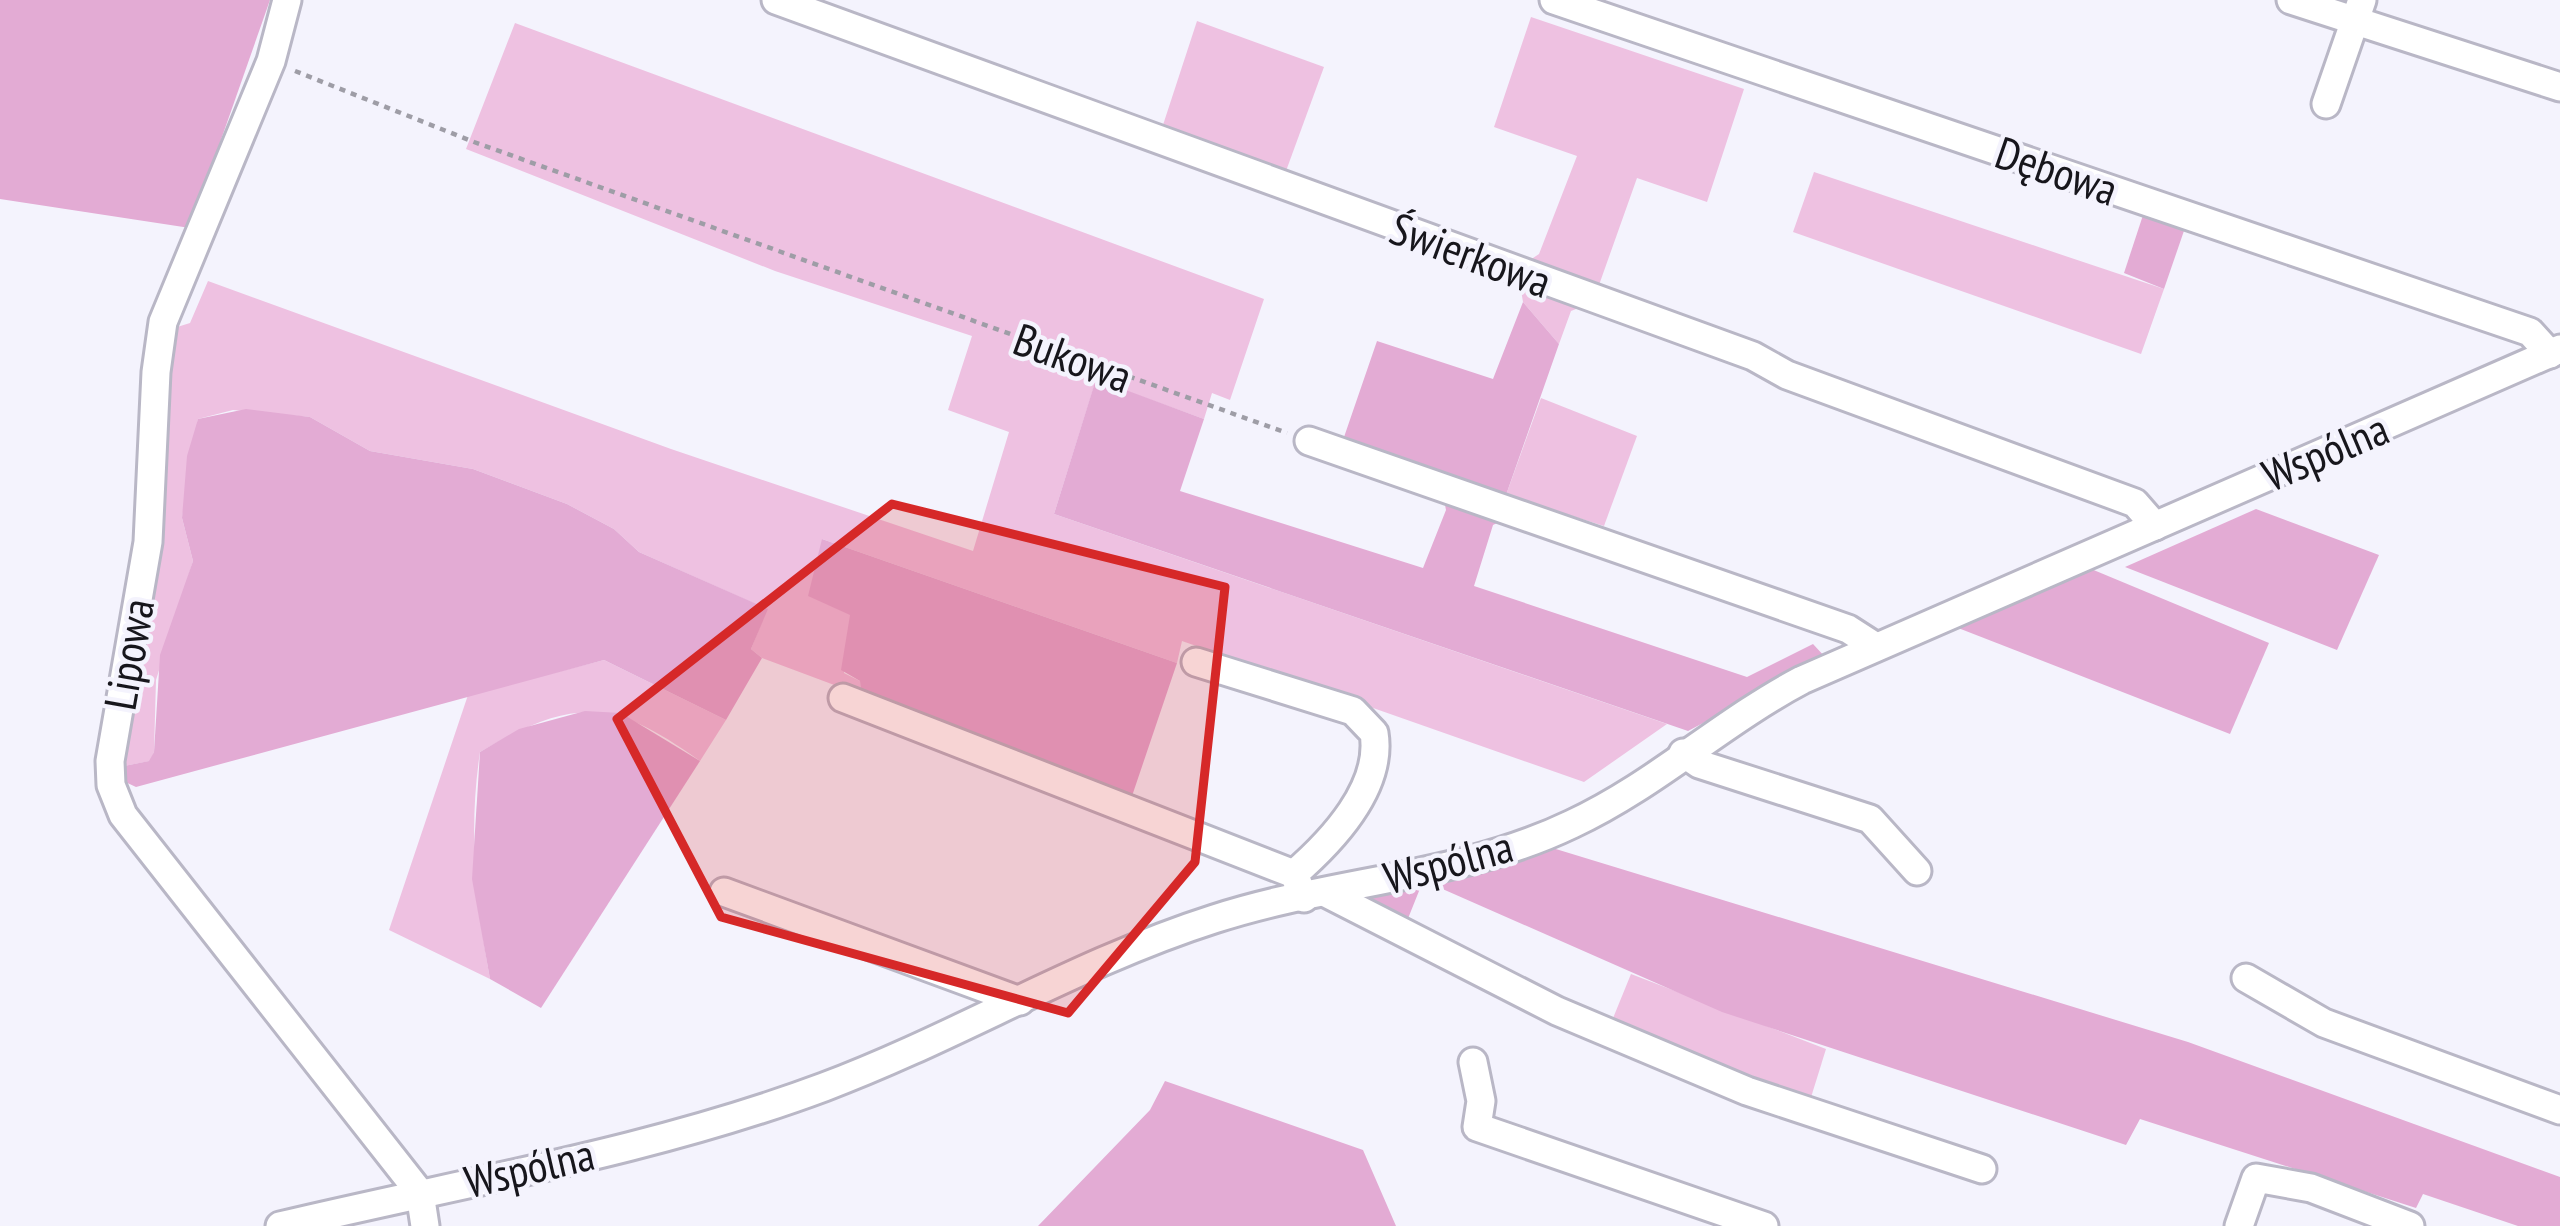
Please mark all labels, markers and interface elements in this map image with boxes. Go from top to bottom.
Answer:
street label: Dębowa [1988,122,2126,218]
street label: Świerkowa [1383,198,1559,310]
street label: Bukowa [1006,309,1140,405]
street label: Wspólna [2253,399,2397,503]
street label: Lipowa [90,594,166,714]
street label: Wspólna [1377,816,1519,906]
street label: Wspólna [459,1124,599,1210]

